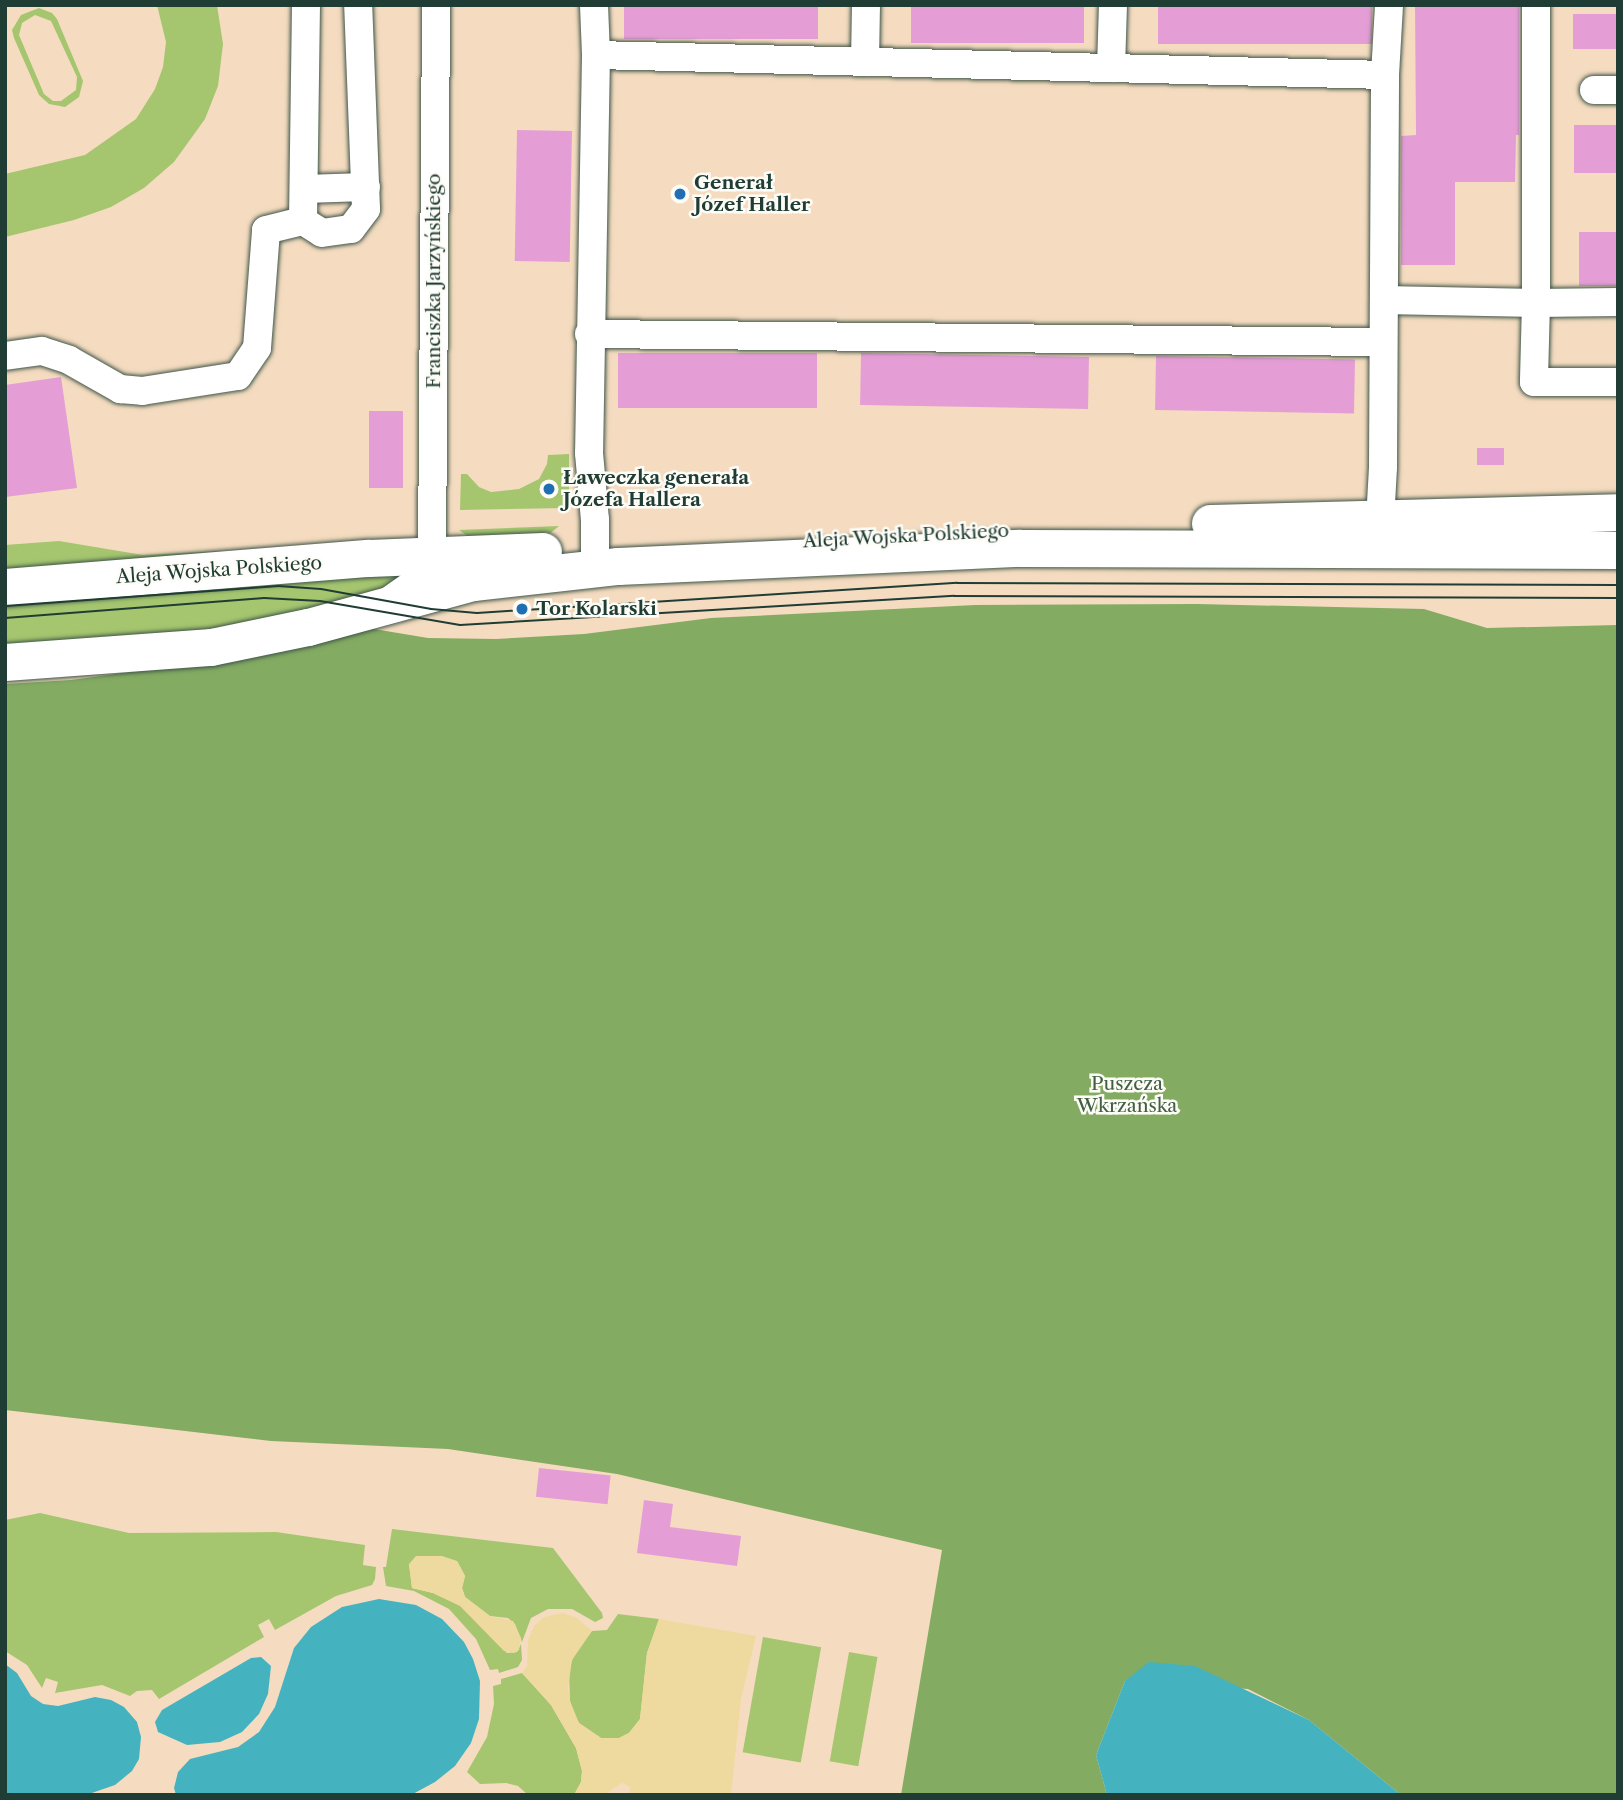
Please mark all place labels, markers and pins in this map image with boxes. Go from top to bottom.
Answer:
place label: Generał Józef Haller [694,172,810,216]
marker: Generał Józef Haller [672,186,688,202]
place label: Ławeczka generała Józefa Hallera [563,467,749,511]
marker: Ławeczka generała Józefa Hallera [541,481,557,497]
place label: Tor Kolarski [536,598,657,620]
marker: Tor Kolarski [514,601,530,617]

